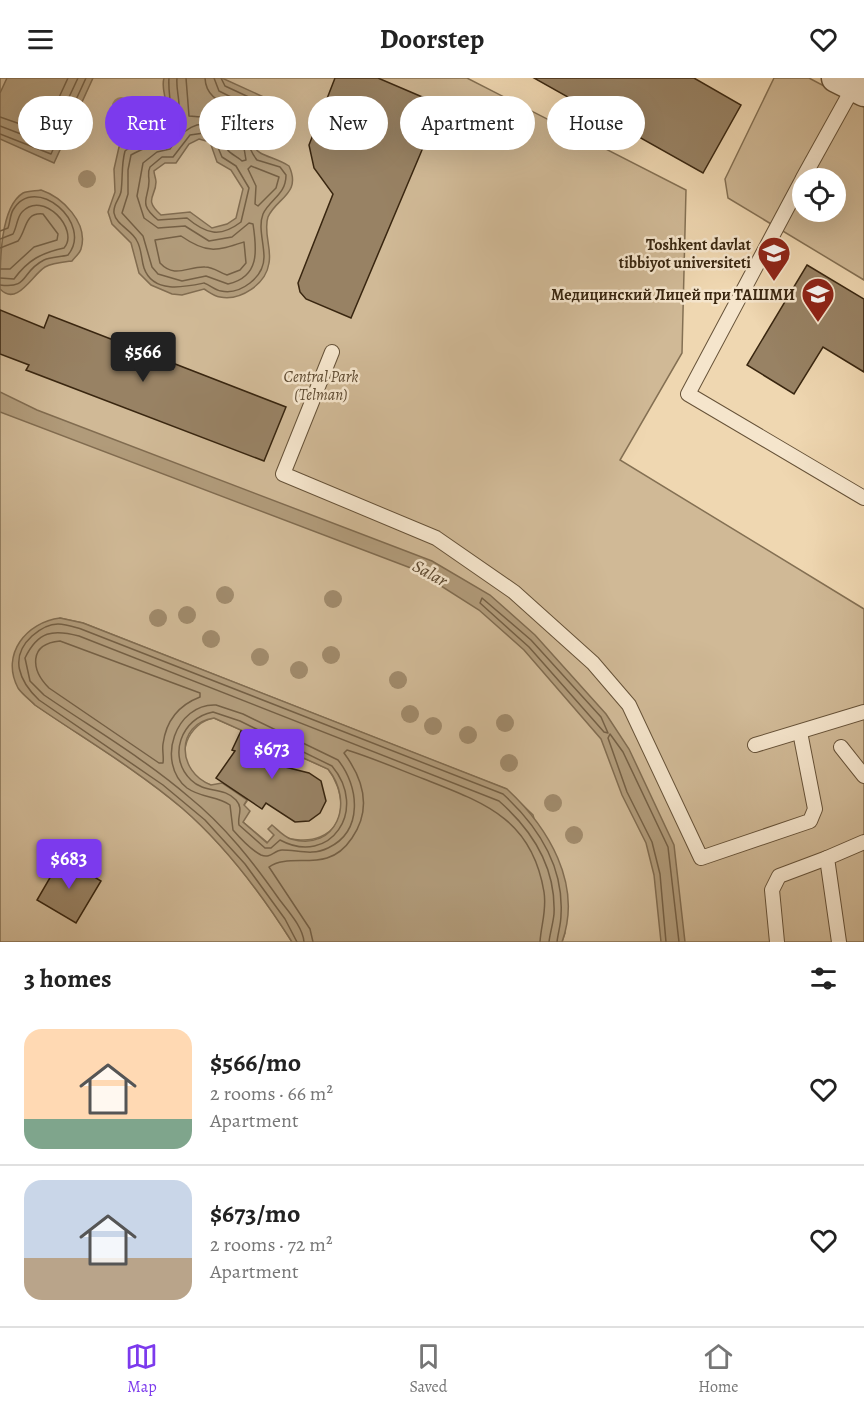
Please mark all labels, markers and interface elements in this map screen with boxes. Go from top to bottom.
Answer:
text: Doorstep [380,21,484,57]
icon: menu [24,23,57,56]
icon: heart [807,23,840,56]
chip: Buy [18,96,93,150]
chip: Rent [105,96,187,150]
chip: Filters [199,96,296,150]
chip: New [308,96,388,150]
chip: Apartment [400,96,535,150]
chip: House [547,96,645,150]
map controls [792,168,846,222]
button: locate [792,168,846,222]
place label: Toshkent davlat tibbiyot universiteti [619,234,752,274]
school or university icon: Toshkent davlat tibbiyot universiteti [756,235,792,282]
school or university icon: Медицинский Лицей при ТАШМИ [800,276,836,323]
place label: Медицинский Лицей при ТАШМИ [551,284,795,306]
pin: $566 [107,332,179,383]
text: $566 [125,338,161,365]
park label: Central Park (Telman) [284,366,358,406]
water label: Salar [408,554,452,593]
pin: $673 [236,729,308,780]
text: $673 [254,735,290,762]
pin: $683 [33,839,105,890]
text: $683 [51,845,87,872]
text: 3 homes [24,961,112,996]
icon: filters [807,962,840,995]
text: $566/mo [210,1045,301,1080]
icon: home [72,1053,144,1125]
icon: heart [807,1073,840,1106]
text: 2 rooms · 66 m² [210,1080,333,1107]
text: Apartment [210,1107,299,1134]
text: $673/mo [210,1196,300,1231]
icon: home [72,1204,144,1276]
icon: heart [807,1224,840,1257]
text: 2 rooms · 72 m² [210,1231,332,1258]
text: Apartment [210,1258,299,1285]
tab: Map [125,1340,158,1398]
tab: Saved [409,1340,447,1398]
tab: Home [698,1340,739,1398]

